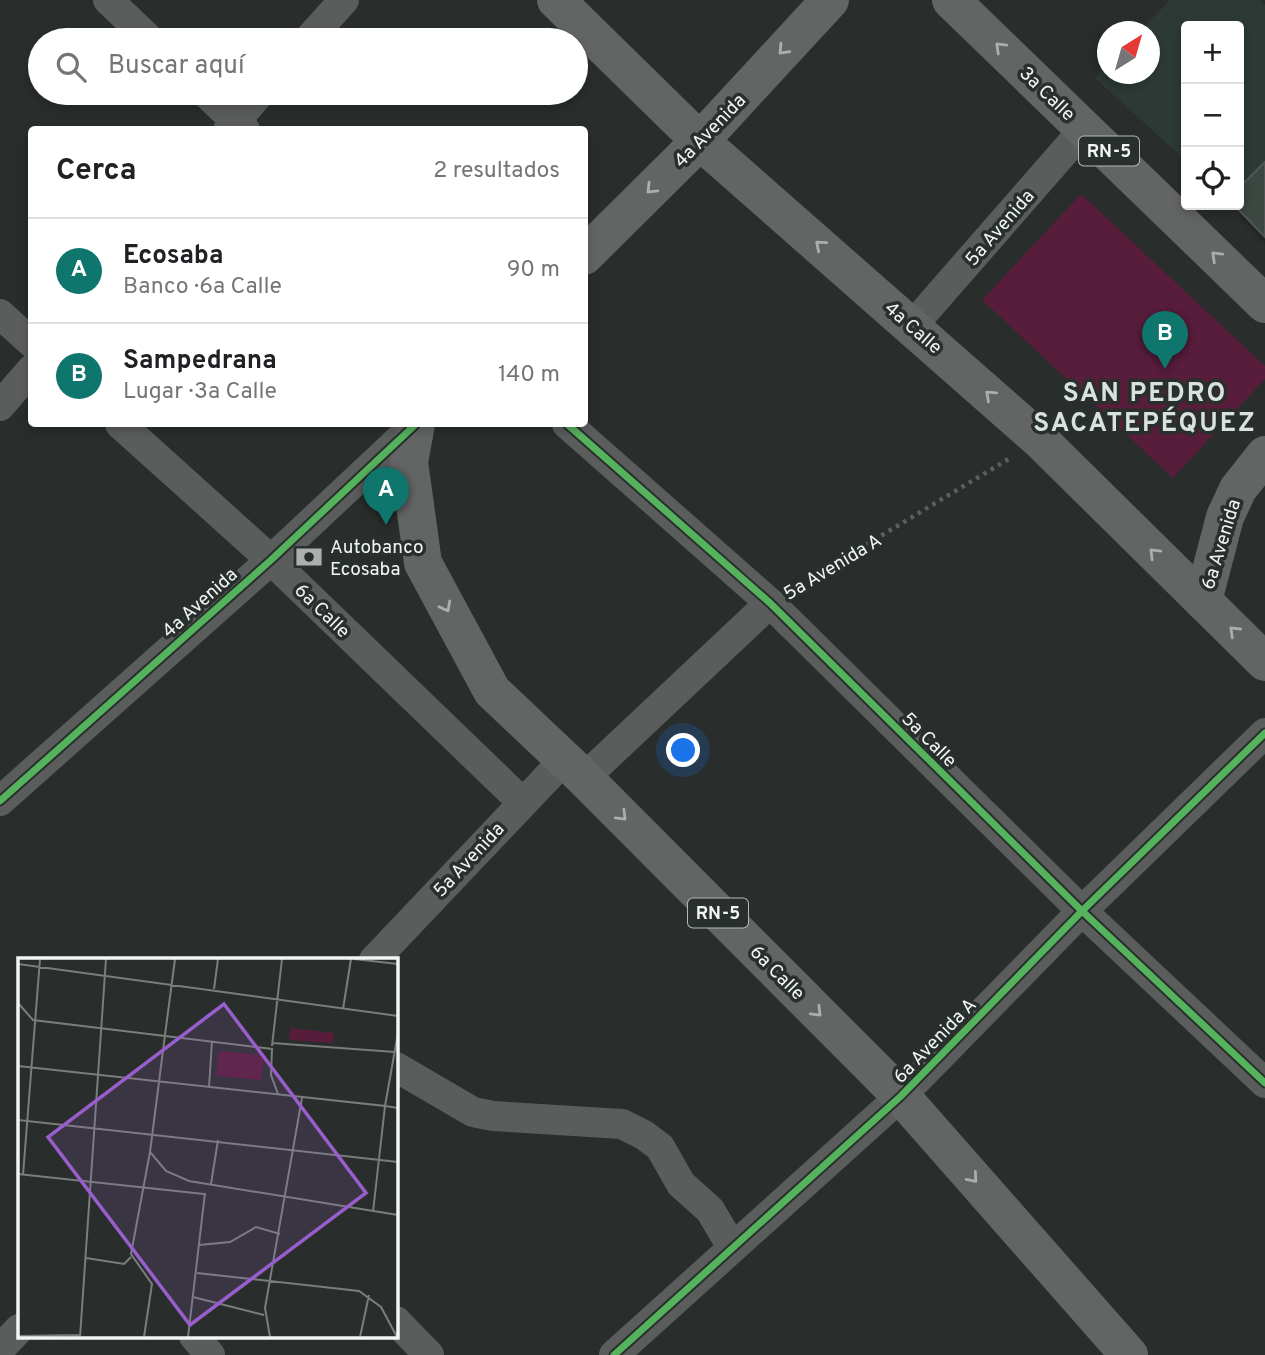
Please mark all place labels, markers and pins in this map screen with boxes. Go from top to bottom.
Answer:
pin: B [1142,311,1188,369]
pin: A [363,467,409,525]
place label: Autobanco Ecosaba [330,536,424,582]
bank icon: Autobanco Ecosaba [294,542,324,572]

